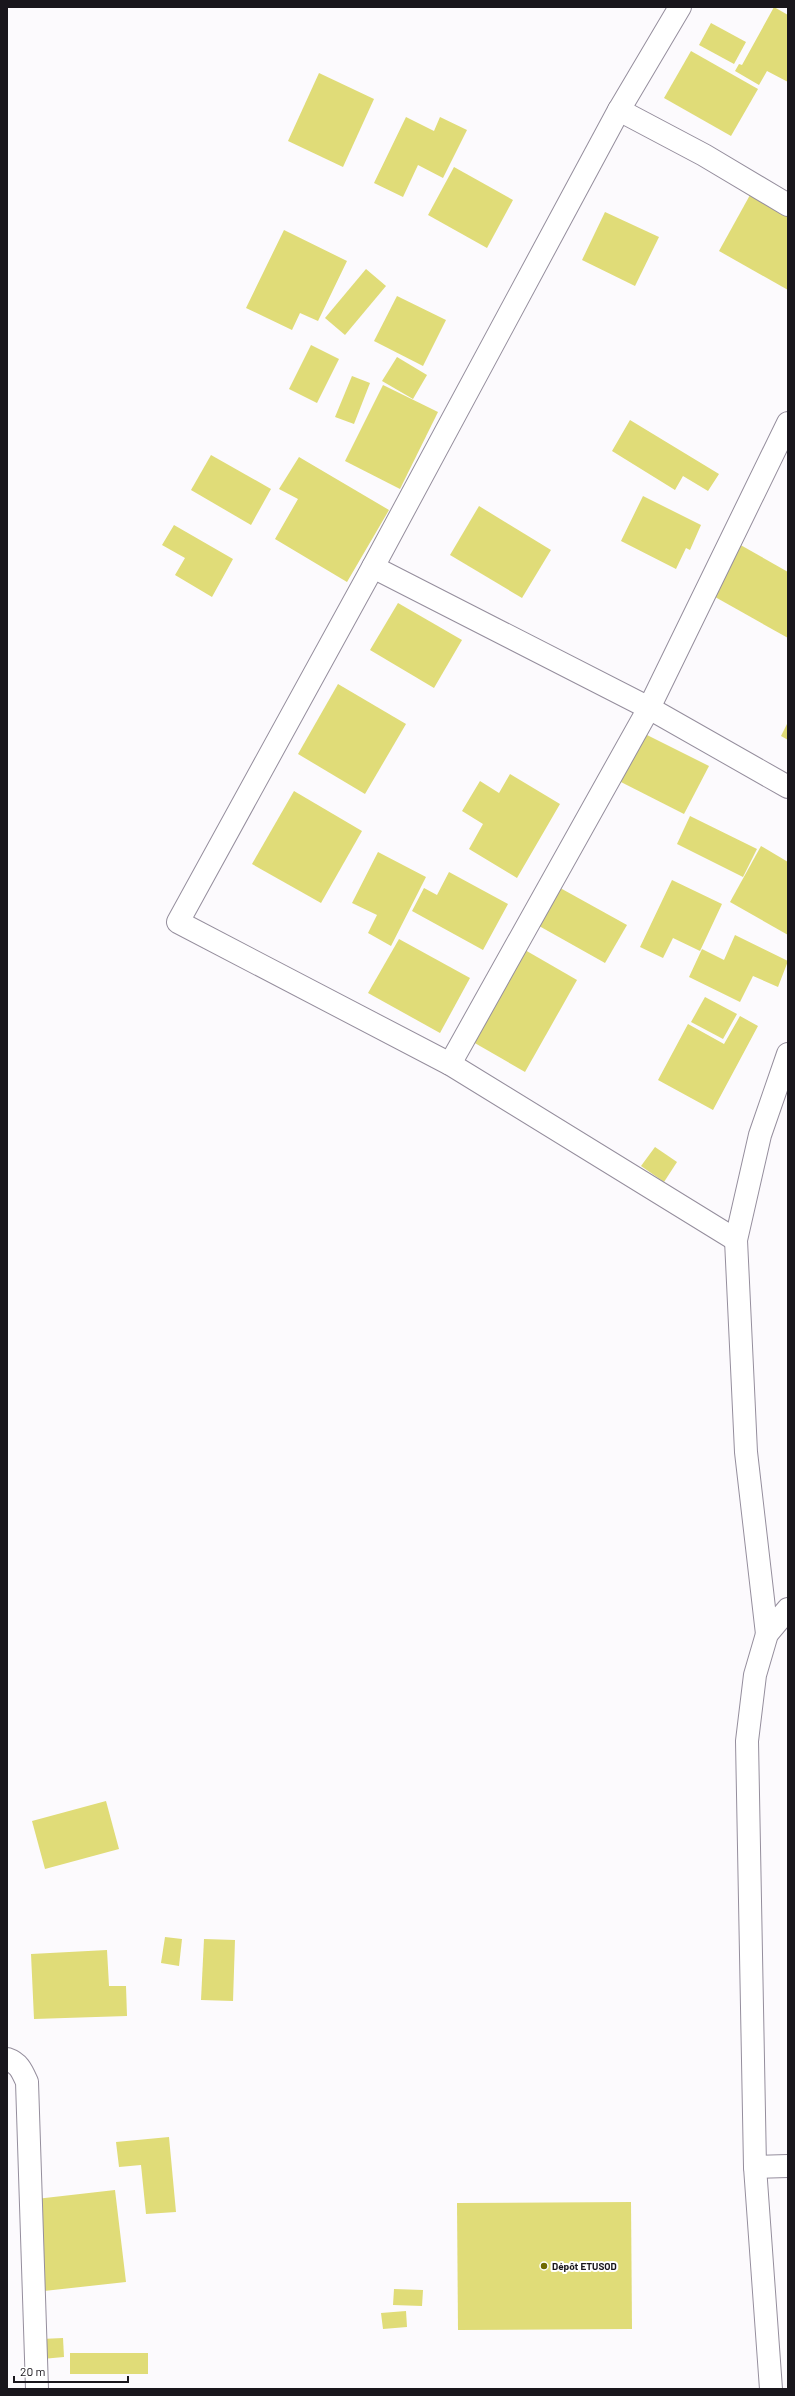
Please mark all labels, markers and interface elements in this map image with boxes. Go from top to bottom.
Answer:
place label: Dépôt ETUSOD [552,2260,617,2272]
marker: Dépôt ETUSOD [539,2261,549,2271]
scale bar [14,2358,128,2384]
text: 20 m [20,2364,46,2378]

